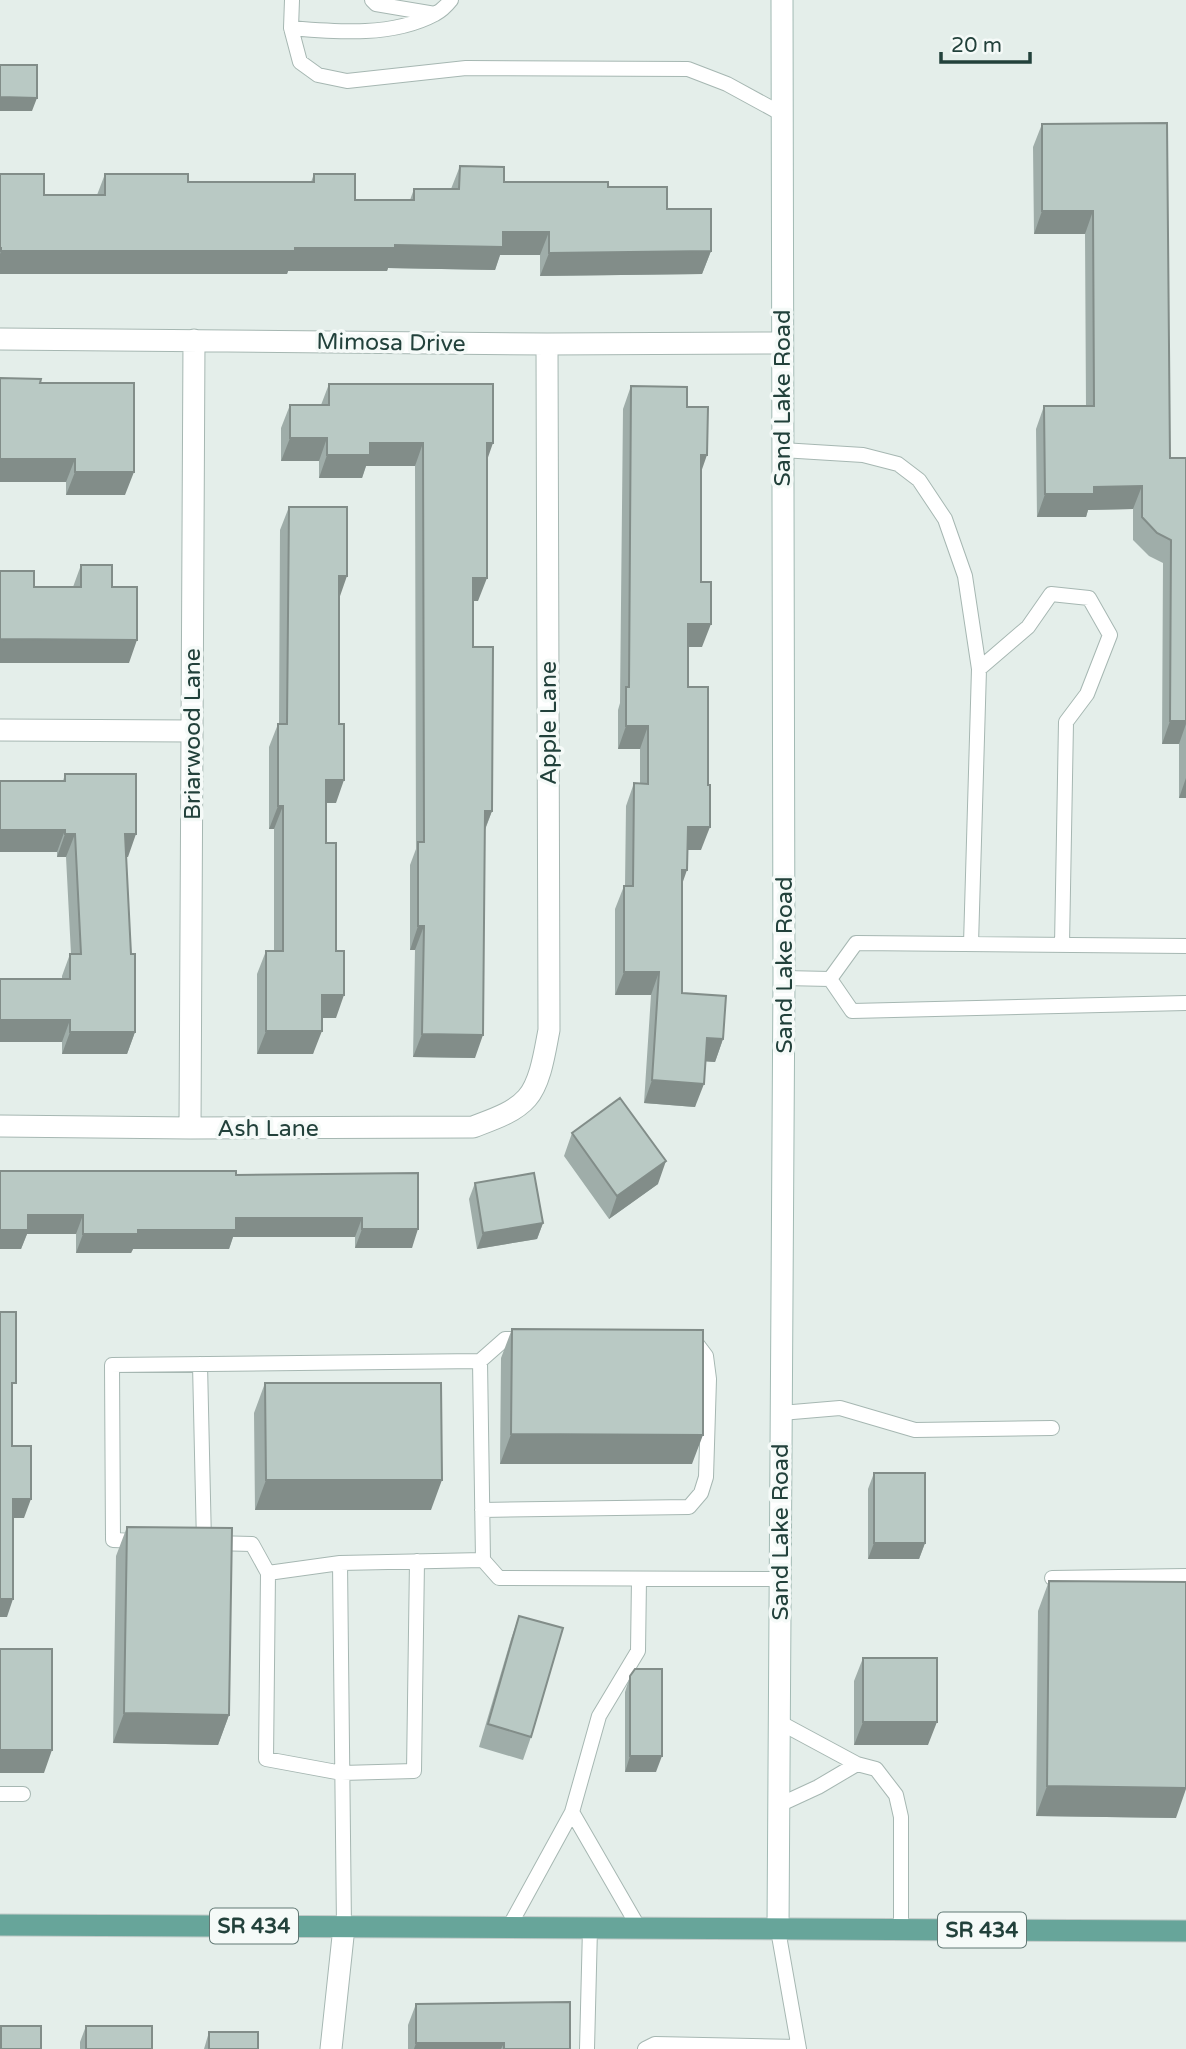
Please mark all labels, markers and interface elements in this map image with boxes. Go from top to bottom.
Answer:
scale bar [941,21,1030,65]
text: 20 m [951,33,1002,58]
street label: Sand Lake Road [769,310,797,486]
street label: Mimosa Drive [316,328,466,358]
street label: Briarwood Lane [179,648,207,820]
street label: Apple Lane [535,661,563,785]
street label: Sand Lake Road [771,877,799,1053]
street label: Ash Lane [217,1115,319,1143]
street label: Sand Lake Road [767,1444,795,1620]
road number: SR 434 [210,1909,298,1944]
road number: SR 434 [938,1912,1026,1948]

